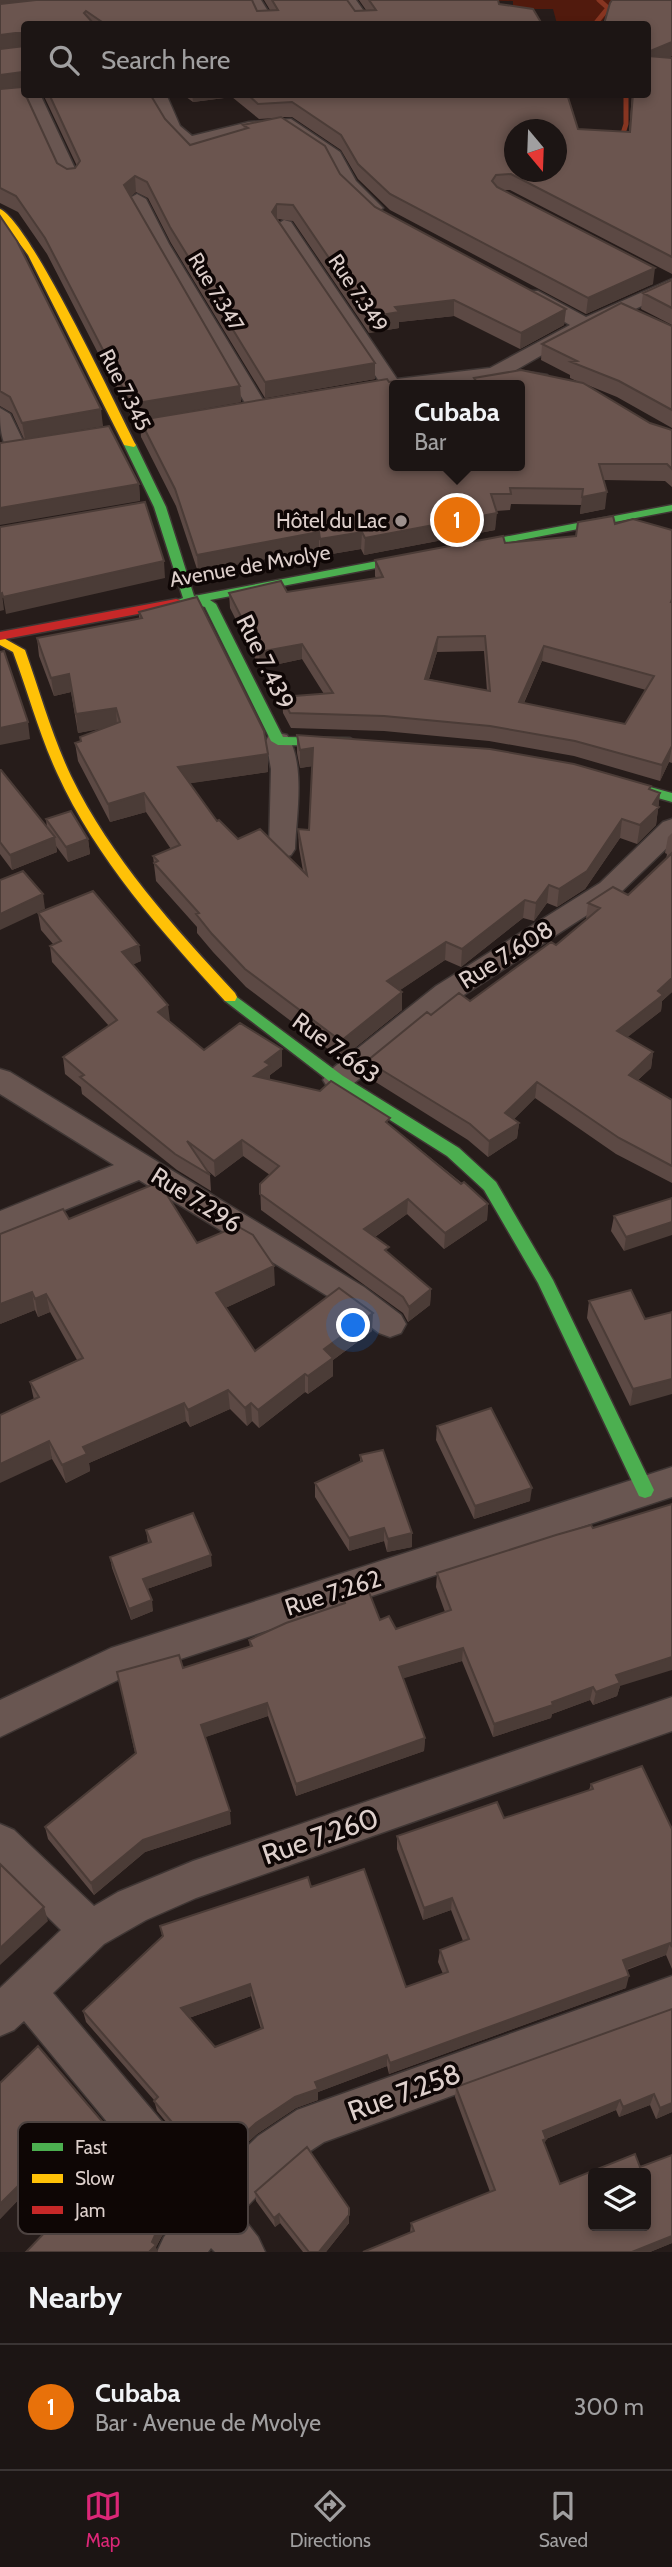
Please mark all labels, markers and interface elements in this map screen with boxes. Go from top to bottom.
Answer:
search box [21,21,651,98]
icon: search [45,41,83,79]
text: Search here [101,44,230,76]
north arrow [504,119,567,182]
street label: Rue 7.347 [183,248,250,336]
street label: Rue 7.349 [323,249,394,336]
street label: Rue 7.345 [94,345,157,435]
popup [389,380,525,471]
text: Cubaba [414,396,500,428]
text: Bar [414,428,446,456]
pin: 1 [434,494,480,546]
place label: Hôtel du Lac [276,508,387,533]
marker: Hôtel du Lac [393,513,409,529]
street label: Avenue de Mvolye [168,539,332,592]
street label: Rue 7.439 [230,610,301,714]
street label: Rue 7.608 [453,914,558,995]
street label: Rue 7.663 [287,1006,386,1089]
street label: Rue 7.296 [146,1161,247,1238]
your location [336,1308,370,1342]
street label: Rue 7.262 [281,1563,385,1622]
street label: Rue 7.260 [257,1800,383,1872]
street label: Rue 7.258 [343,2056,465,2128]
legend [18,2122,248,2234]
text: Fast [75,2136,108,2159]
text: Slow [75,2167,115,2190]
map controls [588,2168,651,2231]
button: layers [588,2168,651,2231]
text: Jam [74,2199,105,2222]
text: Nearby [28,2279,122,2316]
text: Cubaba [95,2377,181,2409]
text: 1 [47,2393,55,2421]
text: 300 m [574,2393,644,2421]
text: Bar · Avenue de Mvolye [95,2409,321,2437]
tab: Map [84,2487,122,2552]
tab: Directions [290,2487,371,2552]
tab: Saved [539,2487,588,2552]

